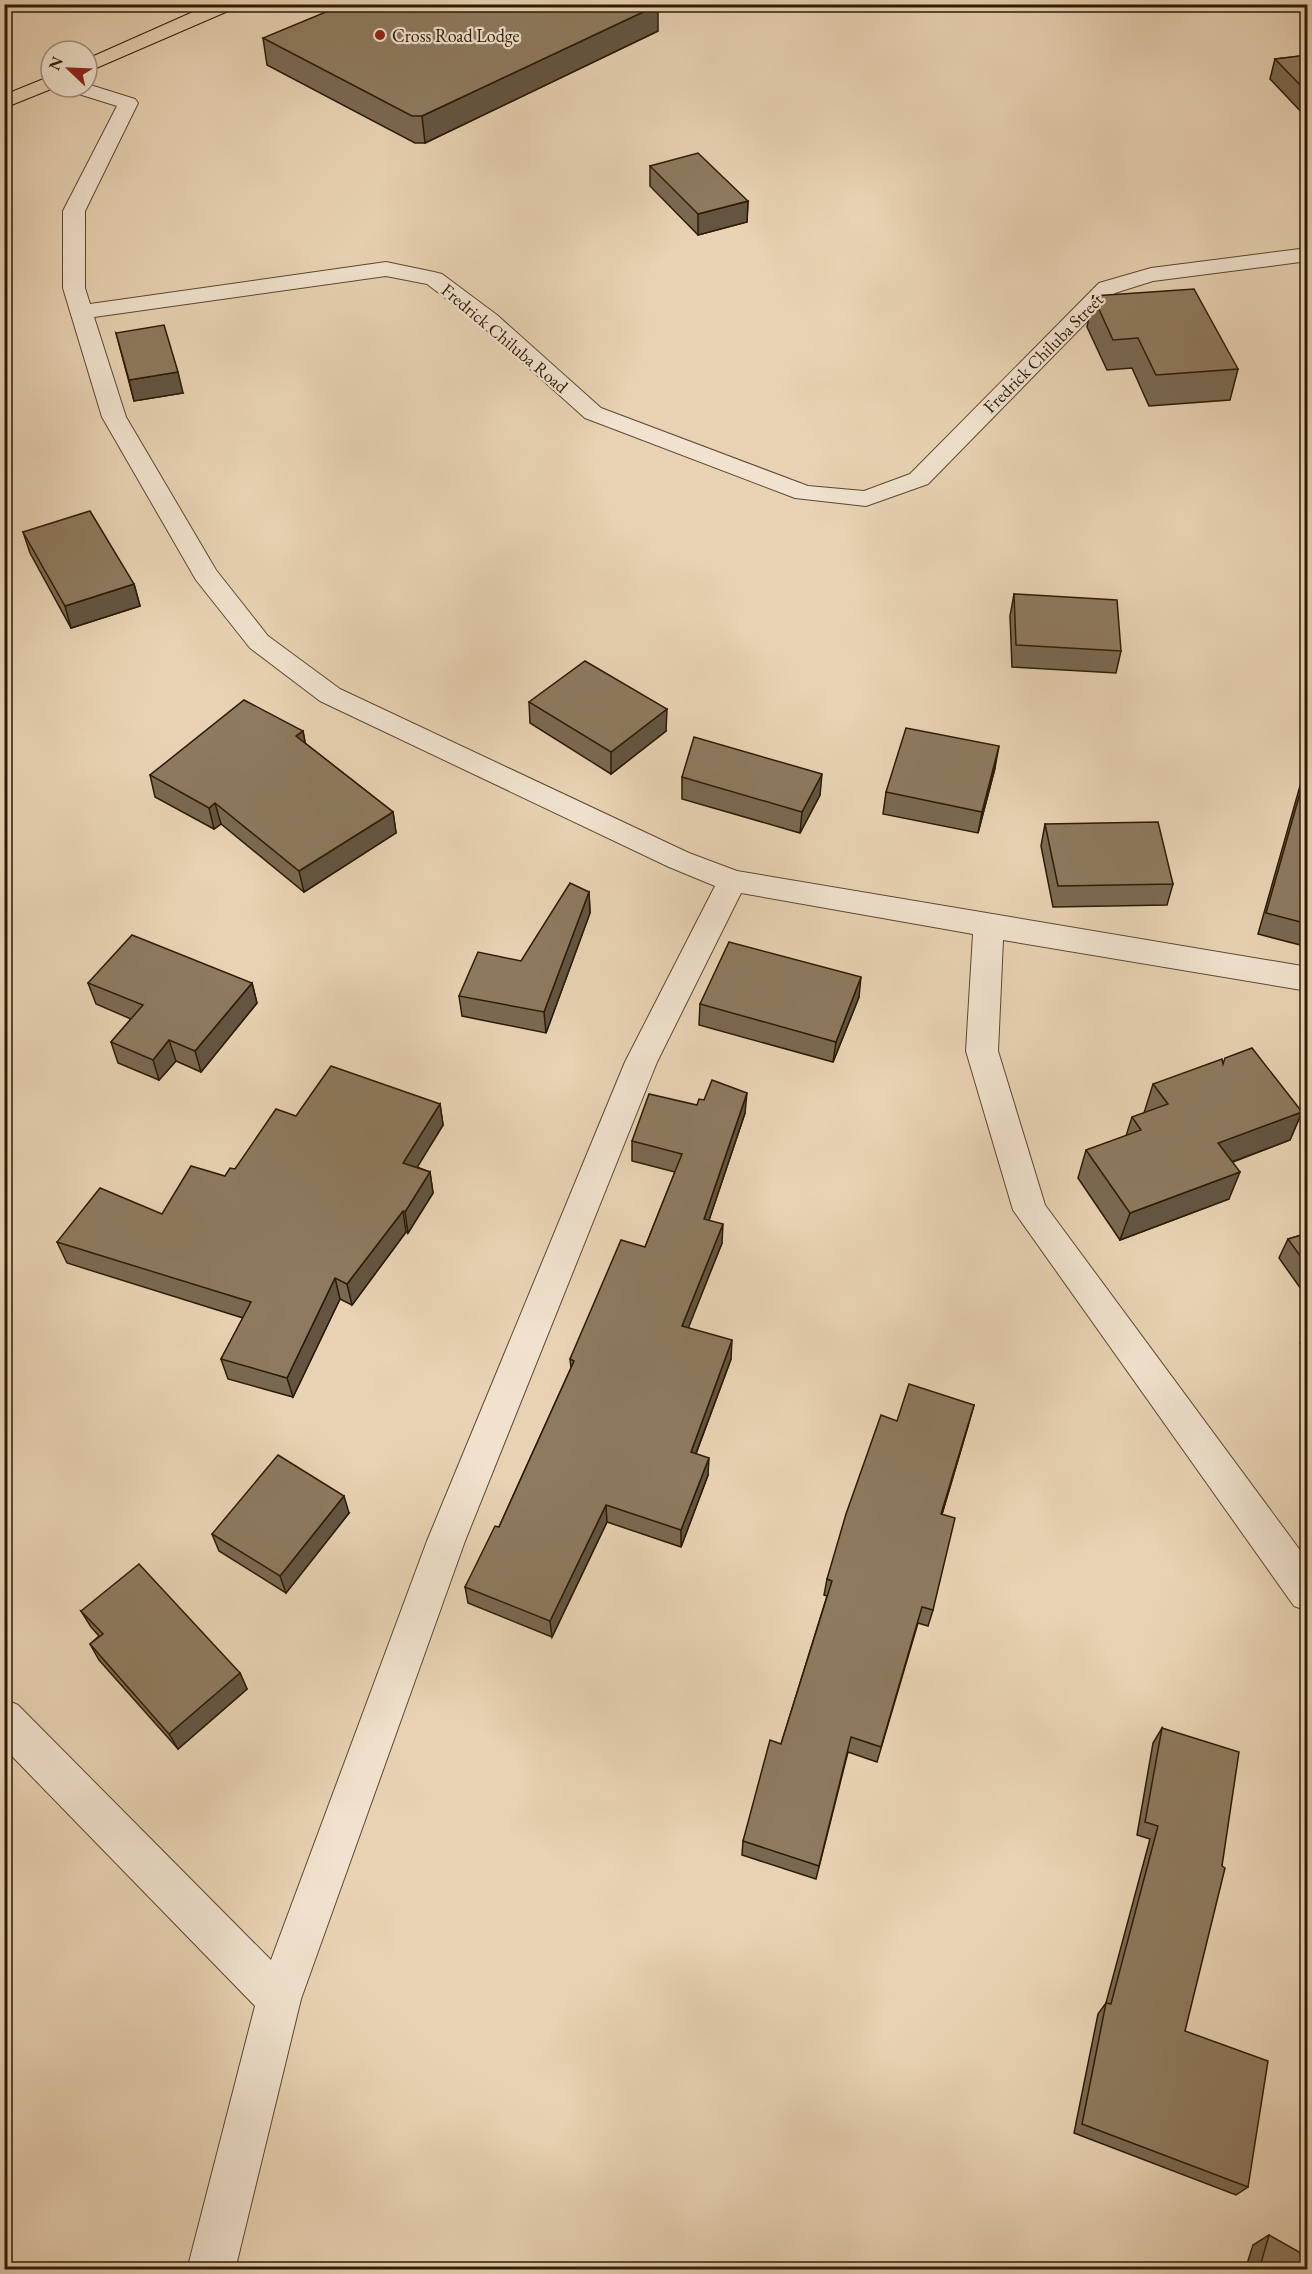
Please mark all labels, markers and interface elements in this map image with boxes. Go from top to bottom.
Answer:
place label: Cross Road Lodge [392,24,520,47]
marker: Cross Road Lodge [373,28,387,42]
north arrow [39,39,99,99]
text: N [43,53,68,73]
street label: Fredrick Chiluba Road [437,278,574,398]
street label: Fredrick Chiluba Street [978,288,1108,418]

